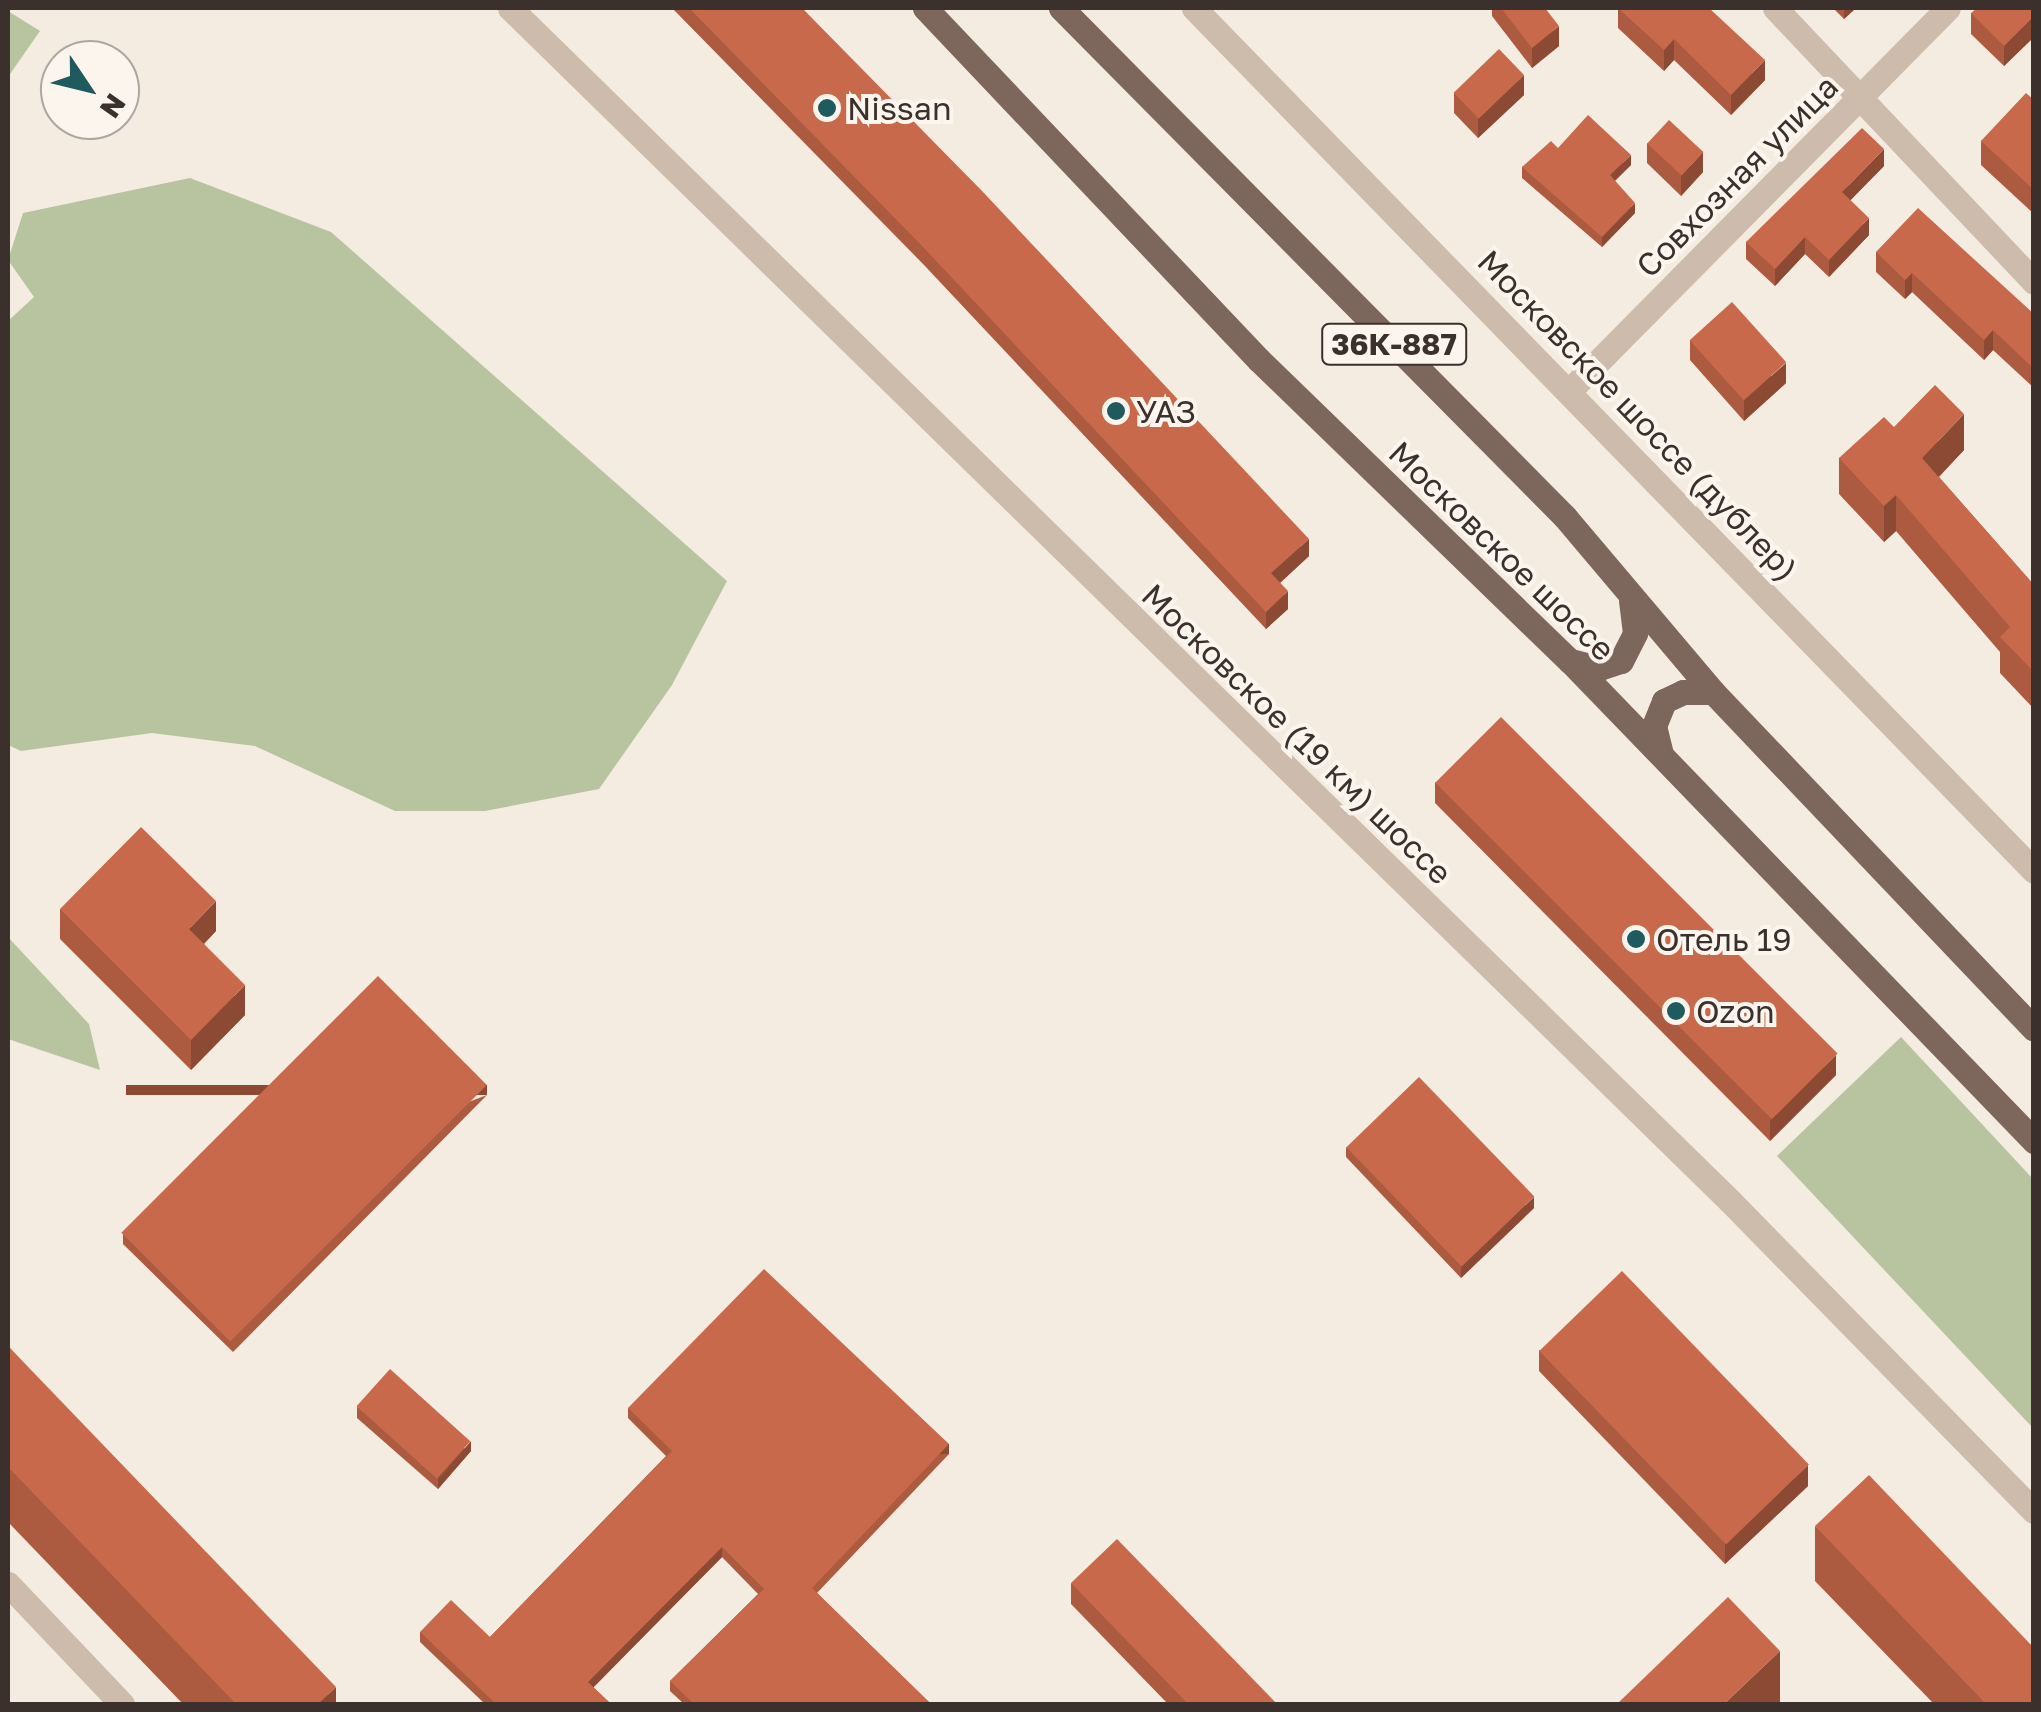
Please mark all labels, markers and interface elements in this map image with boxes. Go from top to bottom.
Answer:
north arrow [40,40,140,140]
street label: Совхозная улица [1628,67,1846,285]
text: N [94,88,133,125]
place label: Nissan [847,89,952,127]
marker: Nissan [816,97,838,119]
street label: Московское шоссе (дублер) [1470,242,1806,588]
road number: 36К-887 [1319,319,1469,369]
place label: УАЗ [1136,392,1196,430]
marker: УАЗ [1105,400,1127,422]
street label: Московское шоссе [1381,433,1623,669]
street label: Московское (19 км) шоссе [1134,576,1460,892]
place label: Отель 19 [1656,920,1792,958]
marker: Отель 19 [1625,928,1647,950]
place label: Ozon [1696,992,1775,1030]
marker: Ozon [1665,1000,1687,1022]

